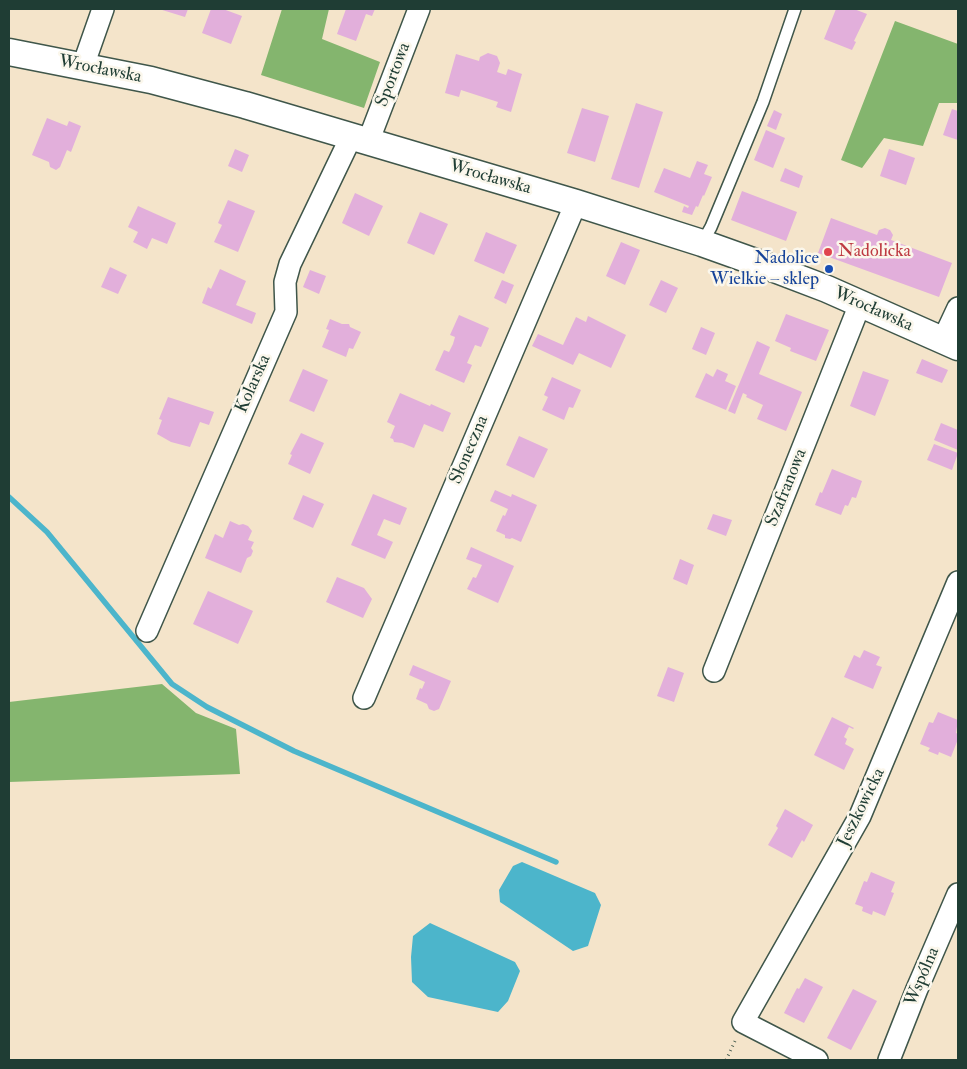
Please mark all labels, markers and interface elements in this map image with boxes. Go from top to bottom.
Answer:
street label: Sportowa [372,40,416,110]
street label: Wrocławska [57,51,143,89]
street label: Wrocławska [447,156,533,200]
place label: Nadolicka [838,241,911,263]
marker: Nadolicka [822,246,834,258]
place label: Nadolice Wielkie – sklep [710,248,819,290]
marker: Nadolice Wielkie – sklep [823,263,835,275]
street label: Wrocławska [830,283,916,337]
street label: Kolarska [232,351,276,417]
street label: Słoneczna [446,412,494,488]
street label: Szafranowa [762,446,812,530]
street label: Jeszkowicka [834,765,890,851]
street label: Wspólna [901,944,945,1010]

